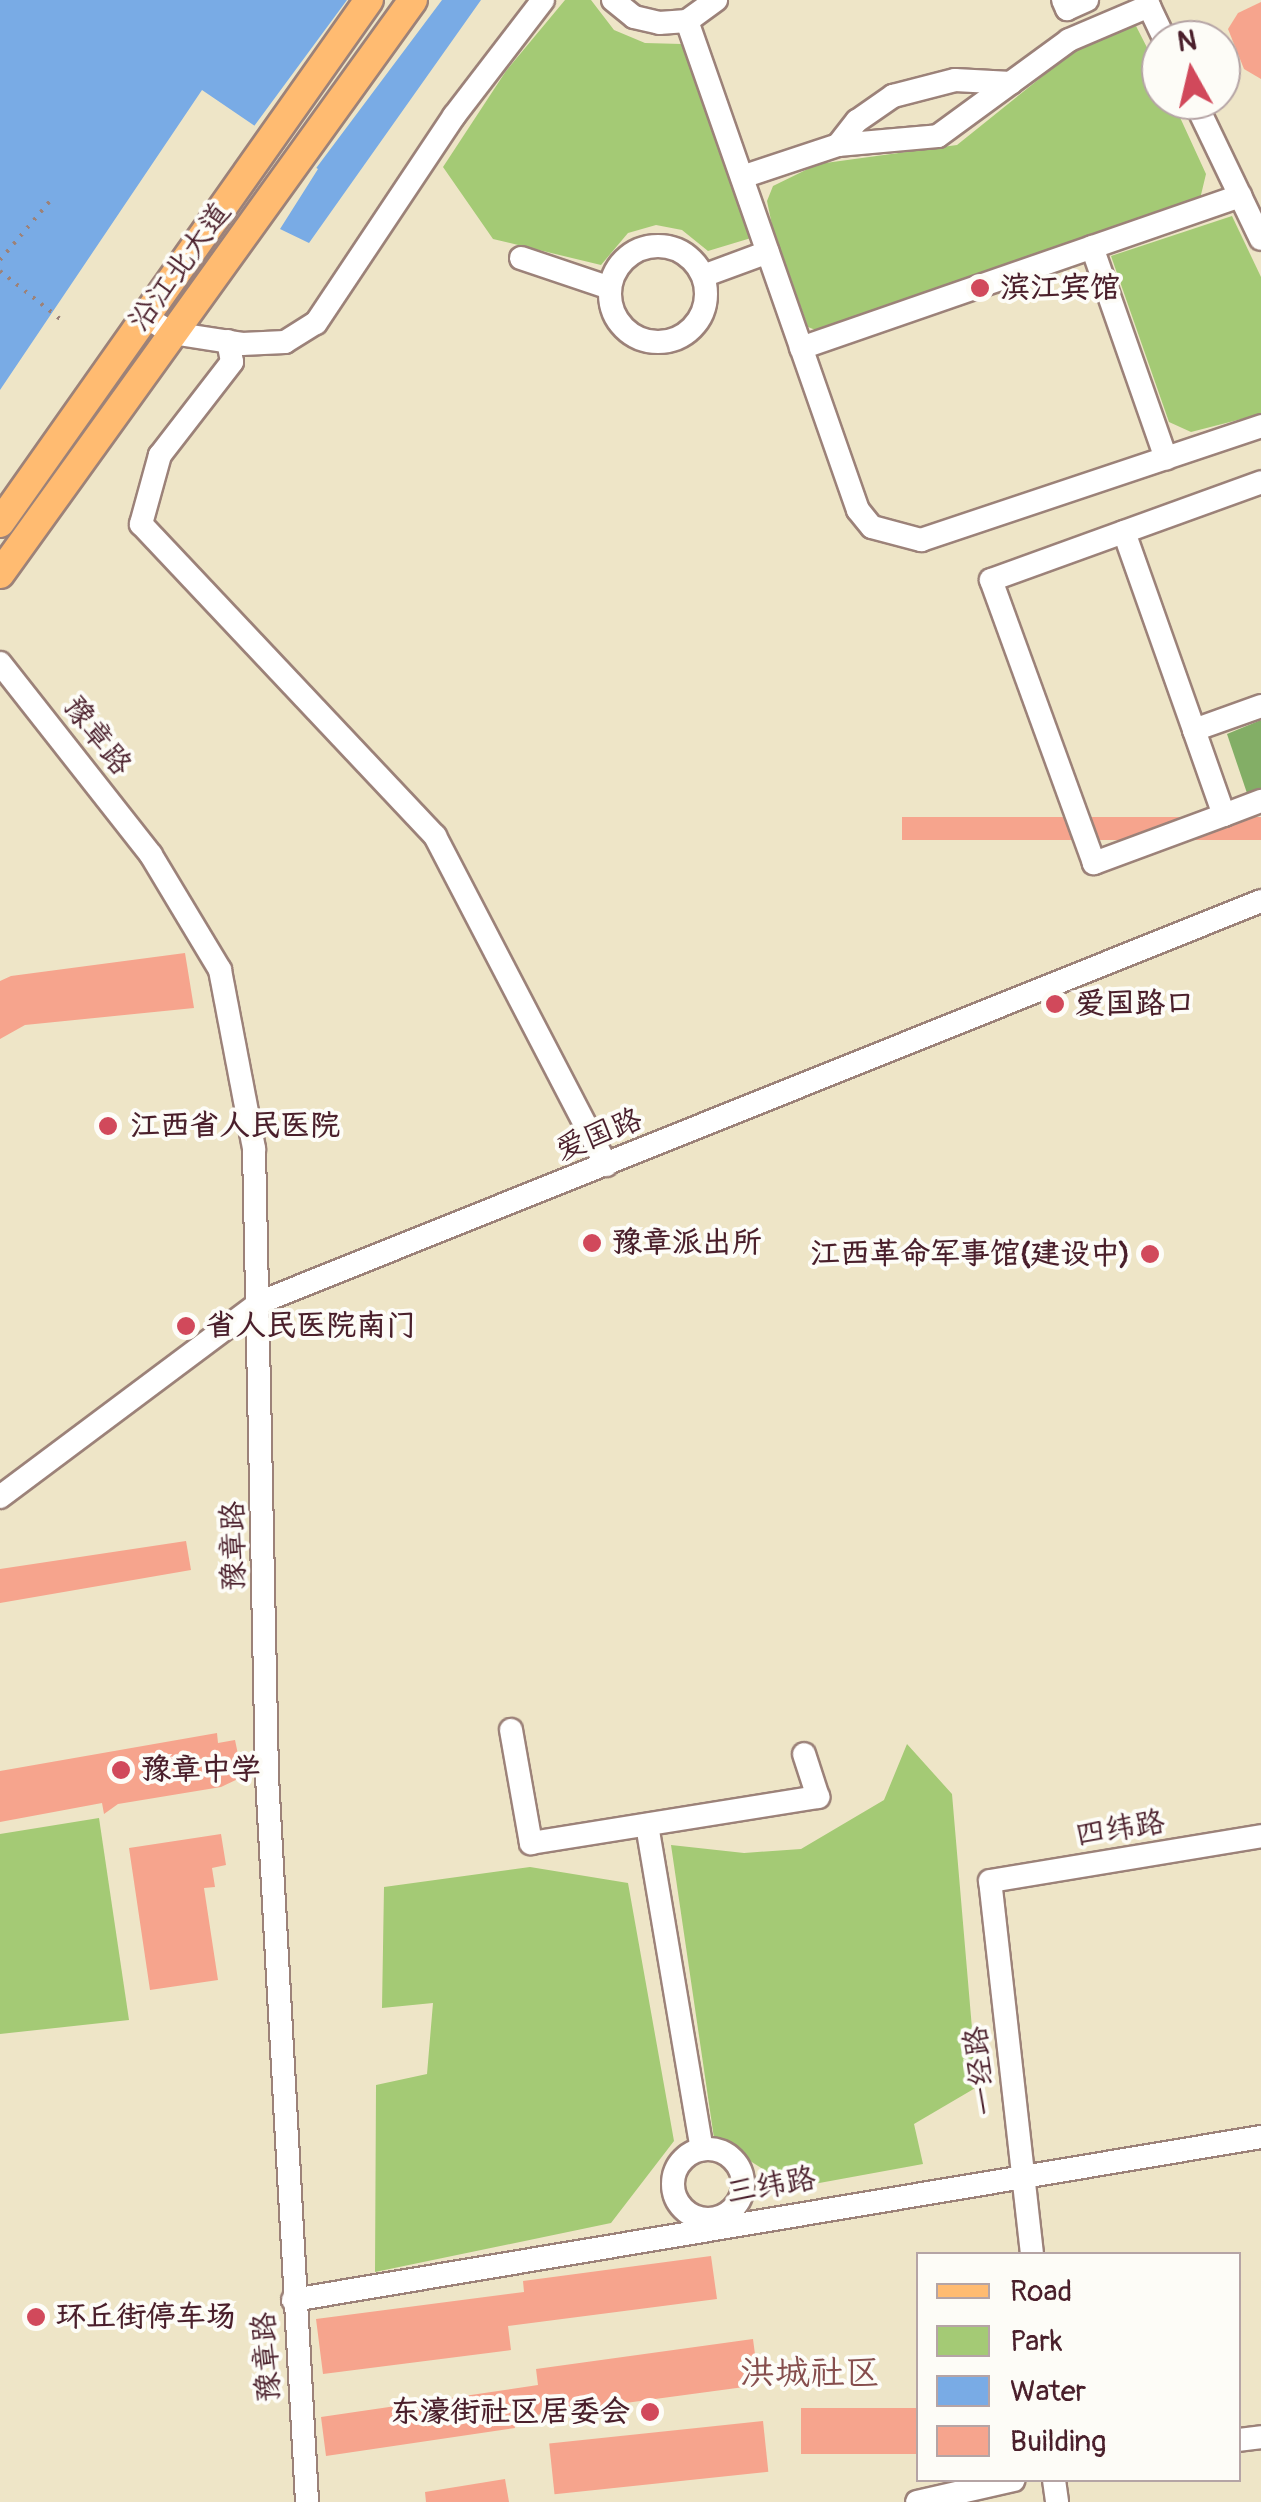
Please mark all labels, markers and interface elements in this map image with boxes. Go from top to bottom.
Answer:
north arrow [1141,20,1241,120]
text: N [1175,23,1199,60]
street label: 沿江北大道 [121,196,239,338]
place label: 滨江宾馆 [1000,270,1120,306]
marker: 滨江宾馆 [969,277,991,299]
street label: 豫章路 [55,689,139,783]
place label: 爱国路口 [1075,986,1195,1022]
marker: 爱国路口 [1044,993,1066,1015]
street label: 爱国路 [551,1101,647,1169]
place label: 江西省人民医院 [130,1108,340,1144]
marker: 江西省人民医院 [95,1113,121,1139]
place label: 豫章派出所 [612,1225,762,1261]
marker: 豫章派出所 [581,1232,603,1254]
place label: 江西革命军事馆(建设中) [810,1236,1130,1272]
marker: 江西革命军事馆(建设中) [1139,1243,1161,1265]
place label: 省人民医院南门 [206,1308,416,1344]
marker: 省人民医院南门 [175,1315,197,1337]
street label: 豫章路 [215,1501,253,1591]
place label: 豫章中学 [141,1752,261,1788]
marker: 豫章中学 [110,1759,132,1781]
street label: 四纬路 [1073,1804,1167,1854]
street label: 一经路 [958,2024,1004,2118]
street label: 三纬路 [724,2160,818,2212]
legend [916,2252,1241,2482]
text: Road [1010,2273,1072,2310]
place label: 环丘街停车场 [56,2299,236,2335]
marker: 环丘街停车场 [25,2306,47,2328]
street label: 豫章路 [246,2311,288,2403]
text: Park [1010,2323,1063,2360]
district label: 洪城社区 [740,2352,880,2394]
text: Water [1010,2373,1086,2410]
place label: 东濠街社区居委会 [390,2394,630,2430]
marker: 东濠街社区居委会 [639,2401,661,2423]
text: Building [1010,2423,1106,2460]

